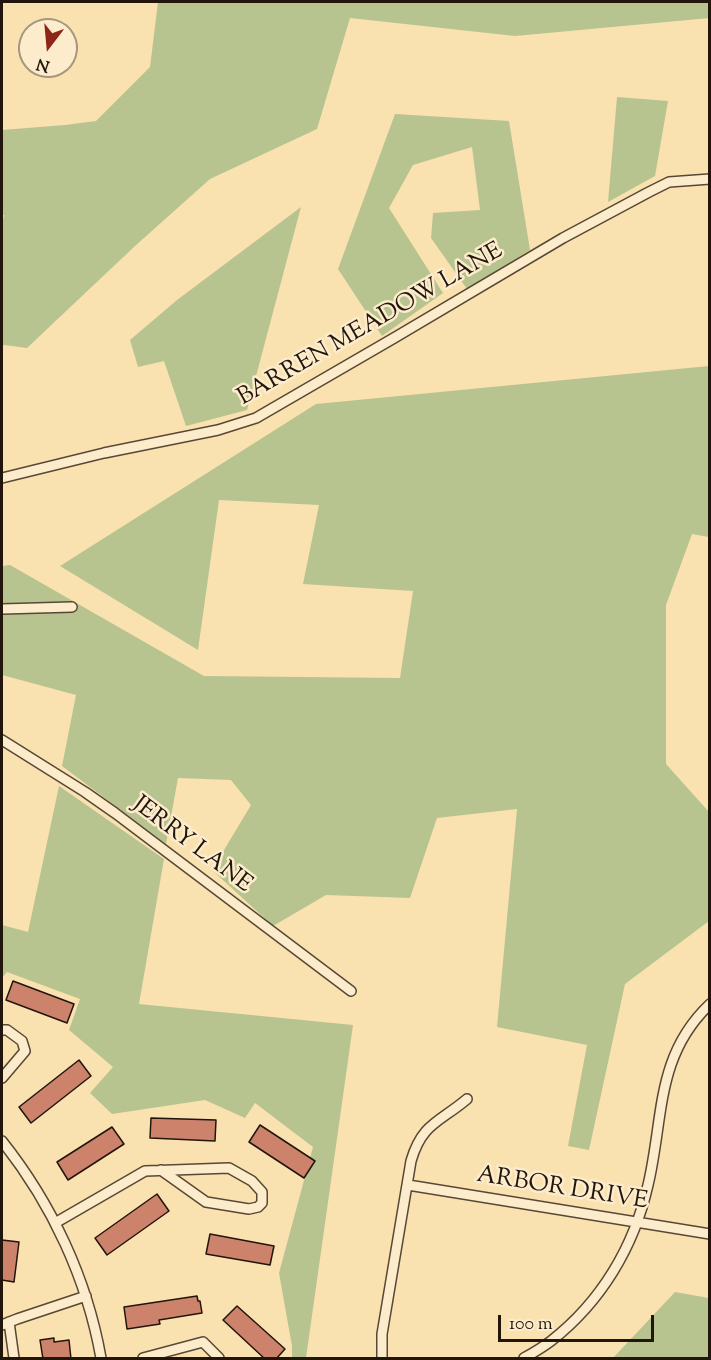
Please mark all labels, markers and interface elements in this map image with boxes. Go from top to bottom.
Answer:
north arrow [18,18,78,78]
text: N [34,51,53,77]
street label: BARREN MEADOW LANE [233,238,509,414]
street label: JERRY LANE [125,792,257,900]
street label: ARBOR DRIVE [474,1162,650,1218]
scale bar [501,1303,657,1341]
text: 100 m [509,1312,553,1338]

